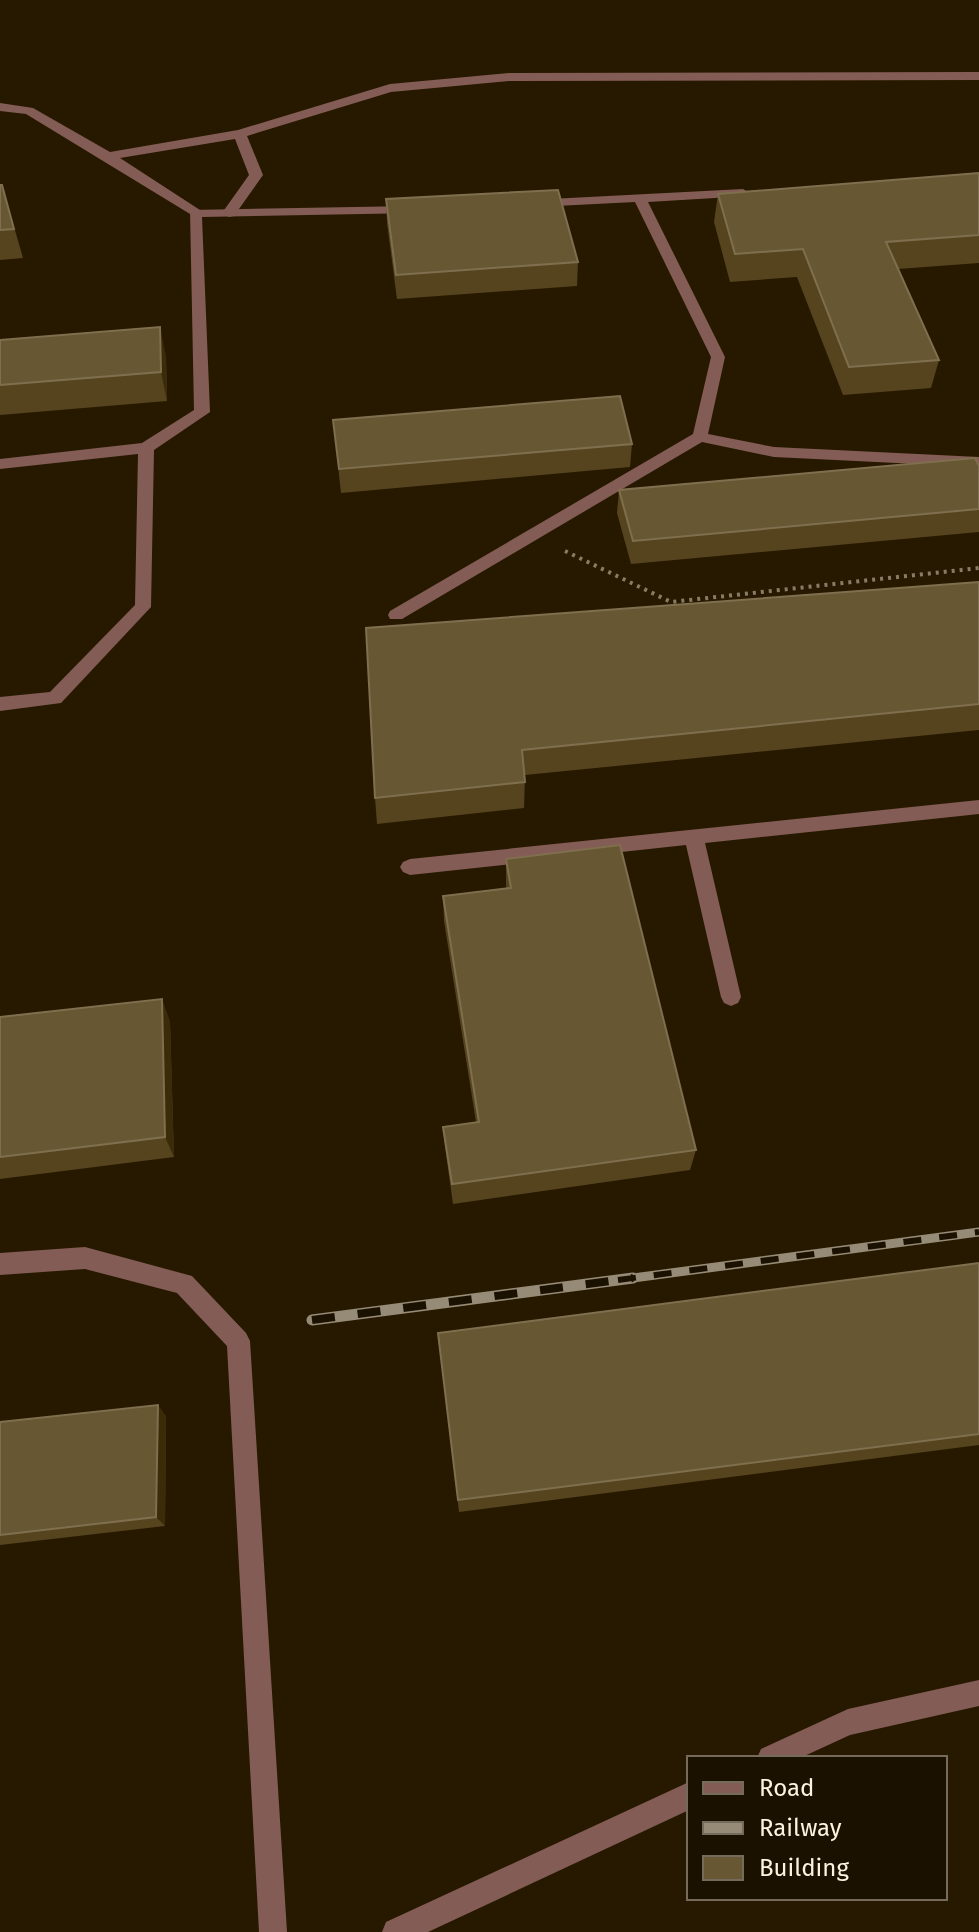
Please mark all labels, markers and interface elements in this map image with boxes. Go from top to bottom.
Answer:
legend [687,1756,947,1900]
text: Road [759,1774,814,1802]
text: Railway [759,1814,842,1842]
text: Building [759,1854,849,1882]

